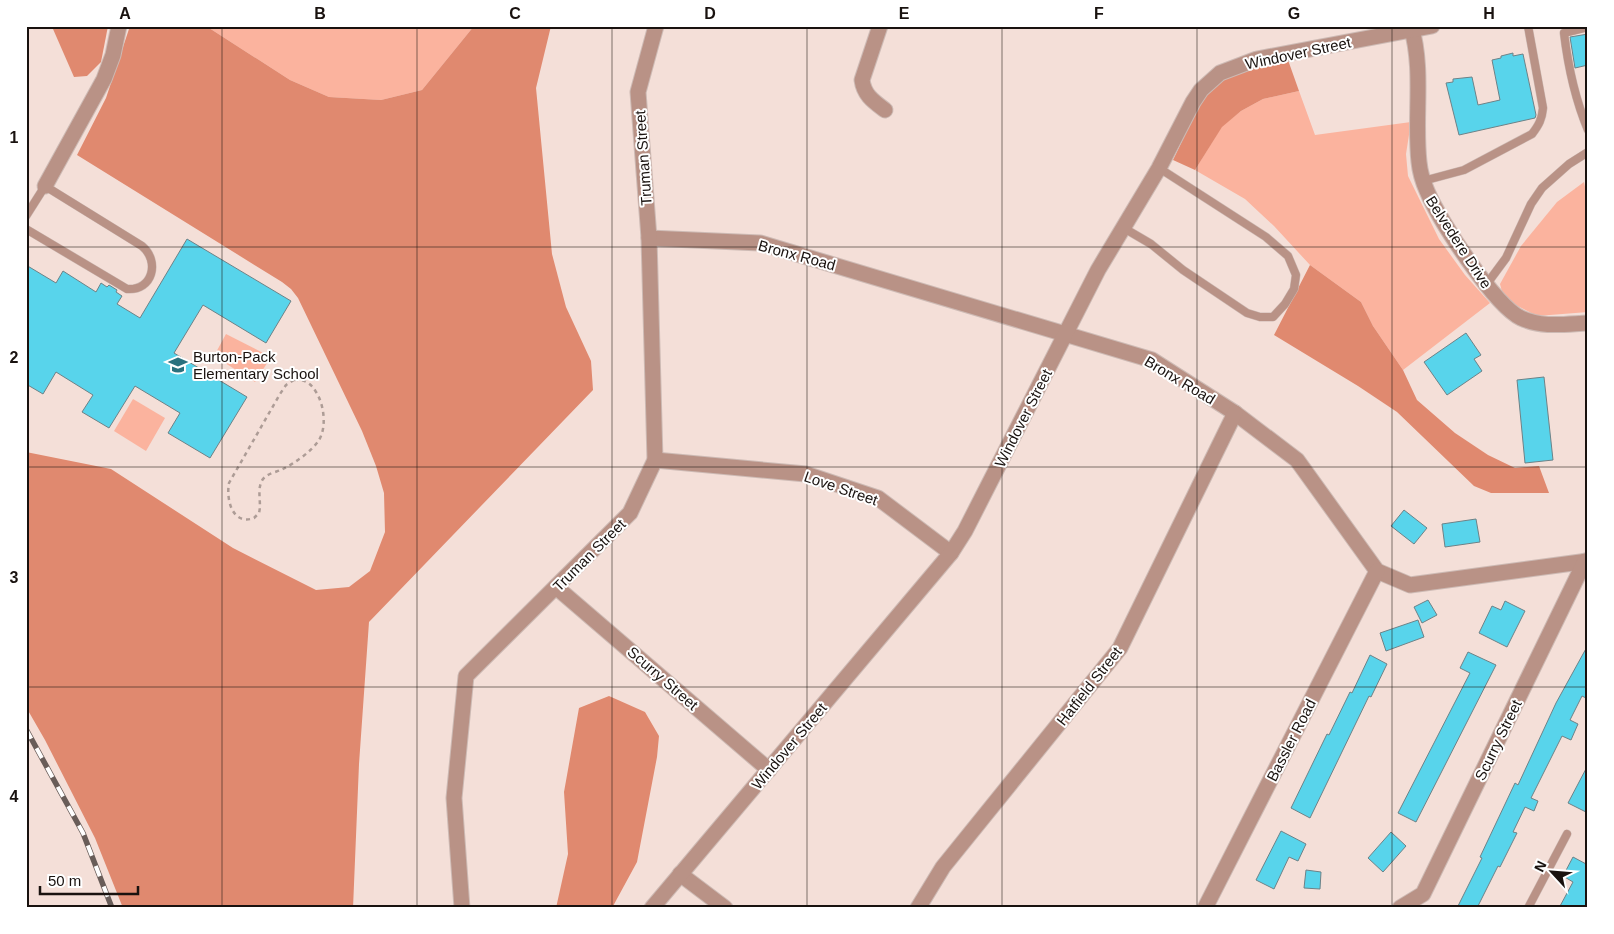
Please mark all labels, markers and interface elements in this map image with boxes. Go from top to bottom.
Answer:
text: A [119,5,131,22]
text: B [314,5,326,22]
text: C [509,5,521,22]
text: D [704,5,716,22]
text: E [899,5,910,22]
text: F [1094,5,1104,22]
text: G [1288,5,1300,22]
text: H [1483,5,1495,22]
street label: Windover Street [1244,33,1353,72]
street label: Truman Street [631,109,655,206]
text: 1 [10,129,19,146]
street label: Belvedere Drive [1423,193,1495,291]
street label: Bronx Road [757,237,837,273]
place label: Burton-Pack Elementary School [193,348,319,382]
text: 2 [10,349,19,366]
street label: Bronx Road [1142,352,1218,408]
school or university icon: Burton-Pack Elementary School [167,354,189,376]
street label: Windover Street [991,365,1055,470]
street label: Love Street [802,467,881,509]
street label: Truman Street [549,515,629,595]
text: 3 [10,569,19,586]
street label: Scurry Street [624,643,702,714]
street label: Hatfield Street [1053,643,1125,729]
street label: Bassler Road [1263,696,1319,784]
street label: Scurry Street [1471,696,1525,783]
street label: Windover Street [748,699,831,793]
text: 4 [10,788,19,805]
north arrow [1526,846,1576,896]
text: N [1531,858,1550,874]
scale bar [40,864,138,896]
text: 50 m [48,872,81,889]

